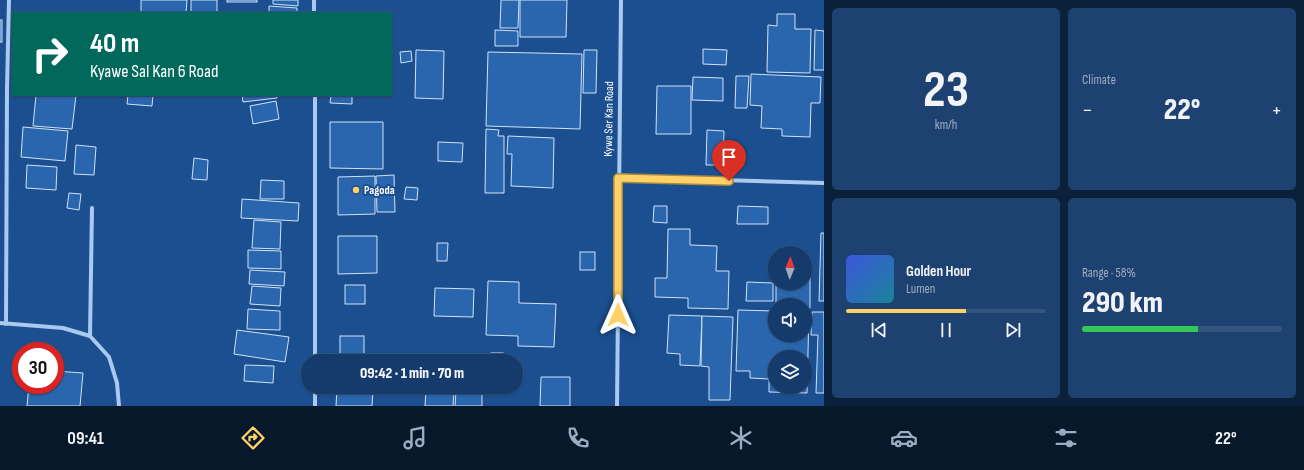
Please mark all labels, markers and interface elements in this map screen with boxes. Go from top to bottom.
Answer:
text: 40 m [90,27,139,60]
icon: right [24,28,76,80]
text: 23 [923,59,969,122]
text: Kyawe Sal Kan 6 Road [90,61,218,82]
text: Climate [1082,72,1116,88]
street label: Kywe Ser Kan Road [601,81,617,157]
text: 22° [1164,92,1200,128]
text: − [1082,97,1093,124]
text: + [1271,97,1282,124]
text: km/h [935,117,957,133]
pin [712,140,746,181]
icon: arrive [718,146,740,168]
place label: Pagoda [364,183,395,198]
marker: Pagoda [351,185,361,195]
north arrow [768,246,812,290]
map controls [768,246,812,394]
text: Golden Hour [906,262,971,281]
text: Range · 58% [1082,265,1136,281]
text: Lumen [906,281,935,297]
text: 290 km [1082,285,1163,321]
position arrow [597,294,639,336]
button: sound [768,298,812,342]
icon: previous [868,319,890,341]
icon: pause [935,319,957,341]
icon: next [1002,319,1024,341]
speed limit sign: 30 [12,342,64,394]
button: layers [768,350,812,394]
text: 09:42 · 1 min · 70 m [360,364,464,383]
icon: directions [239,424,267,452]
icon: music [401,424,429,452]
icon: phone [564,424,592,452]
icon: climate [727,424,755,452]
icon: car [890,424,918,452]
icon: filters [1052,424,1080,452]
text: 09:41 [67,428,104,449]
text: 22° [1215,428,1237,449]

